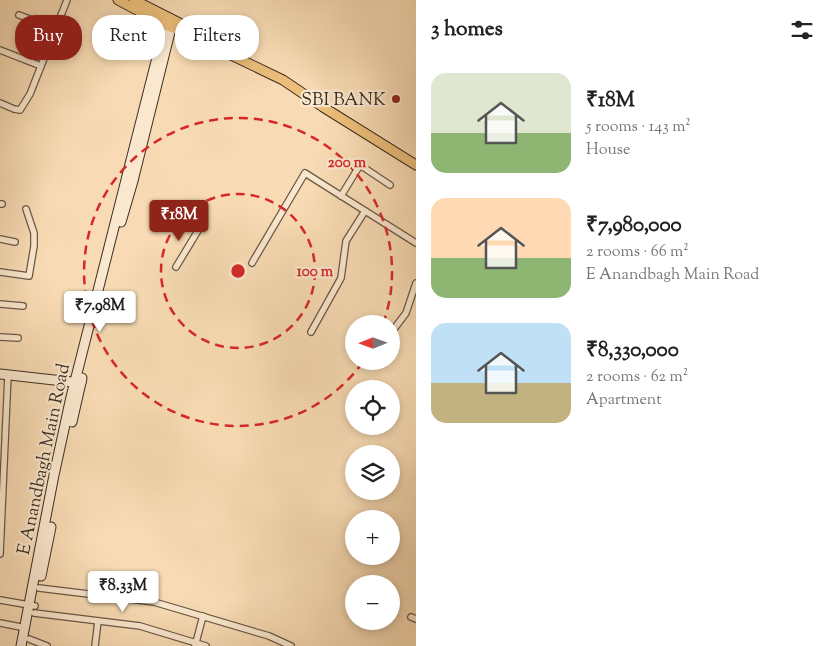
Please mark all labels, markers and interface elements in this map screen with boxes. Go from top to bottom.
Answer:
chip: Buy [15,15,82,60]
chip: Rent [92,15,165,60]
chip: Filters [175,15,259,60]
text: 3 homes [431,15,503,45]
icon: filters [788,16,816,44]
text: ₹18M [586,86,635,116]
place label: SBI BANK [301,88,386,114]
marker: SBI BANK [390,93,402,105]
icon: home [471,93,531,153]
text: 5 rooms · 143 m² [586,116,691,139]
text: House [586,139,630,162]
text: 200 m [328,153,367,174]
pin: ₹18M [149,200,209,242]
text: ₹18M [160,204,198,227]
text: ₹7,980,000 [586,211,682,241]
icon: home [471,218,531,278]
text: 2 rooms · 66 m² [586,241,689,264]
centre of rings [229,262,247,280]
text: 100 m [297,262,334,283]
text: E Anandbagh Main Road [586,264,759,287]
pin: ₹7.98M [59,290,141,333]
text: ₹7.98M [75,295,125,318]
north arrow [345,315,400,370]
map controls [345,315,400,630]
text: ₹8,330,000 [586,336,679,366]
icon: home [471,343,531,403]
street label: E Anandbagh Main Road [12,361,78,557]
text: 2 rooms · 62 m² [586,366,688,389]
button: locate [345,380,400,435]
text: Apartment [586,389,662,412]
button: layers [345,445,400,500]
button: + [345,510,400,565]
pin: ₹8.33M [82,570,164,613]
text: ₹8.33M [99,575,147,598]
button: − [345,575,400,630]

